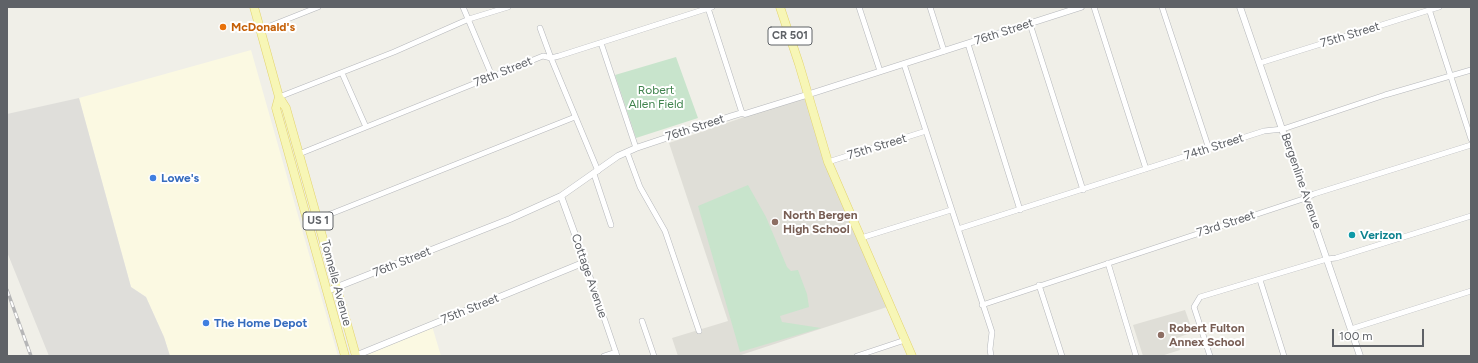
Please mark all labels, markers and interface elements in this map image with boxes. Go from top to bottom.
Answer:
street label: 76th Street [973,16,1035,48]
street label: 75th Street [1319,19,1381,51]
place label: McDonald's [231,20,295,34]
marker: McDonald's [218,22,228,32]
road number: CR 501 [768,27,812,45]
street label: 78th Street [472,54,534,90]
park label: Robert Allen Field [628,83,684,111]
street label: 76th Street [664,112,726,144]
street label: 75th Street [846,131,908,163]
street label: 74th Street [1182,131,1246,163]
street label: Bergenline Avenue [1278,131,1324,231]
place label: Lowe's [161,171,199,185]
marker: Lowe's [148,173,158,183]
place label: North Bergen High School [783,208,858,236]
street label: 73rd Street [1195,208,1257,240]
road number: US 1 [303,212,333,230]
marker: North Bergen High School [770,217,780,227]
place label: Verizon [1360,228,1402,242]
marker: Verizon [1347,230,1357,240]
street label: Cottage Avenue [568,232,610,320]
street label: Tonnelle Avenue [318,239,354,327]
street label: 76th Street [371,244,433,280]
street label: 75th Street [439,291,501,327]
place label: The Home Depot [214,316,307,330]
marker: The Home Depot [201,318,211,328]
place label: Robert Fulton Annex School [1169,321,1245,349]
scale bar [1334,321,1426,347]
text: 100 m [1339,329,1373,343]
marker: Robert Fulton Annex School [1156,330,1166,340]

